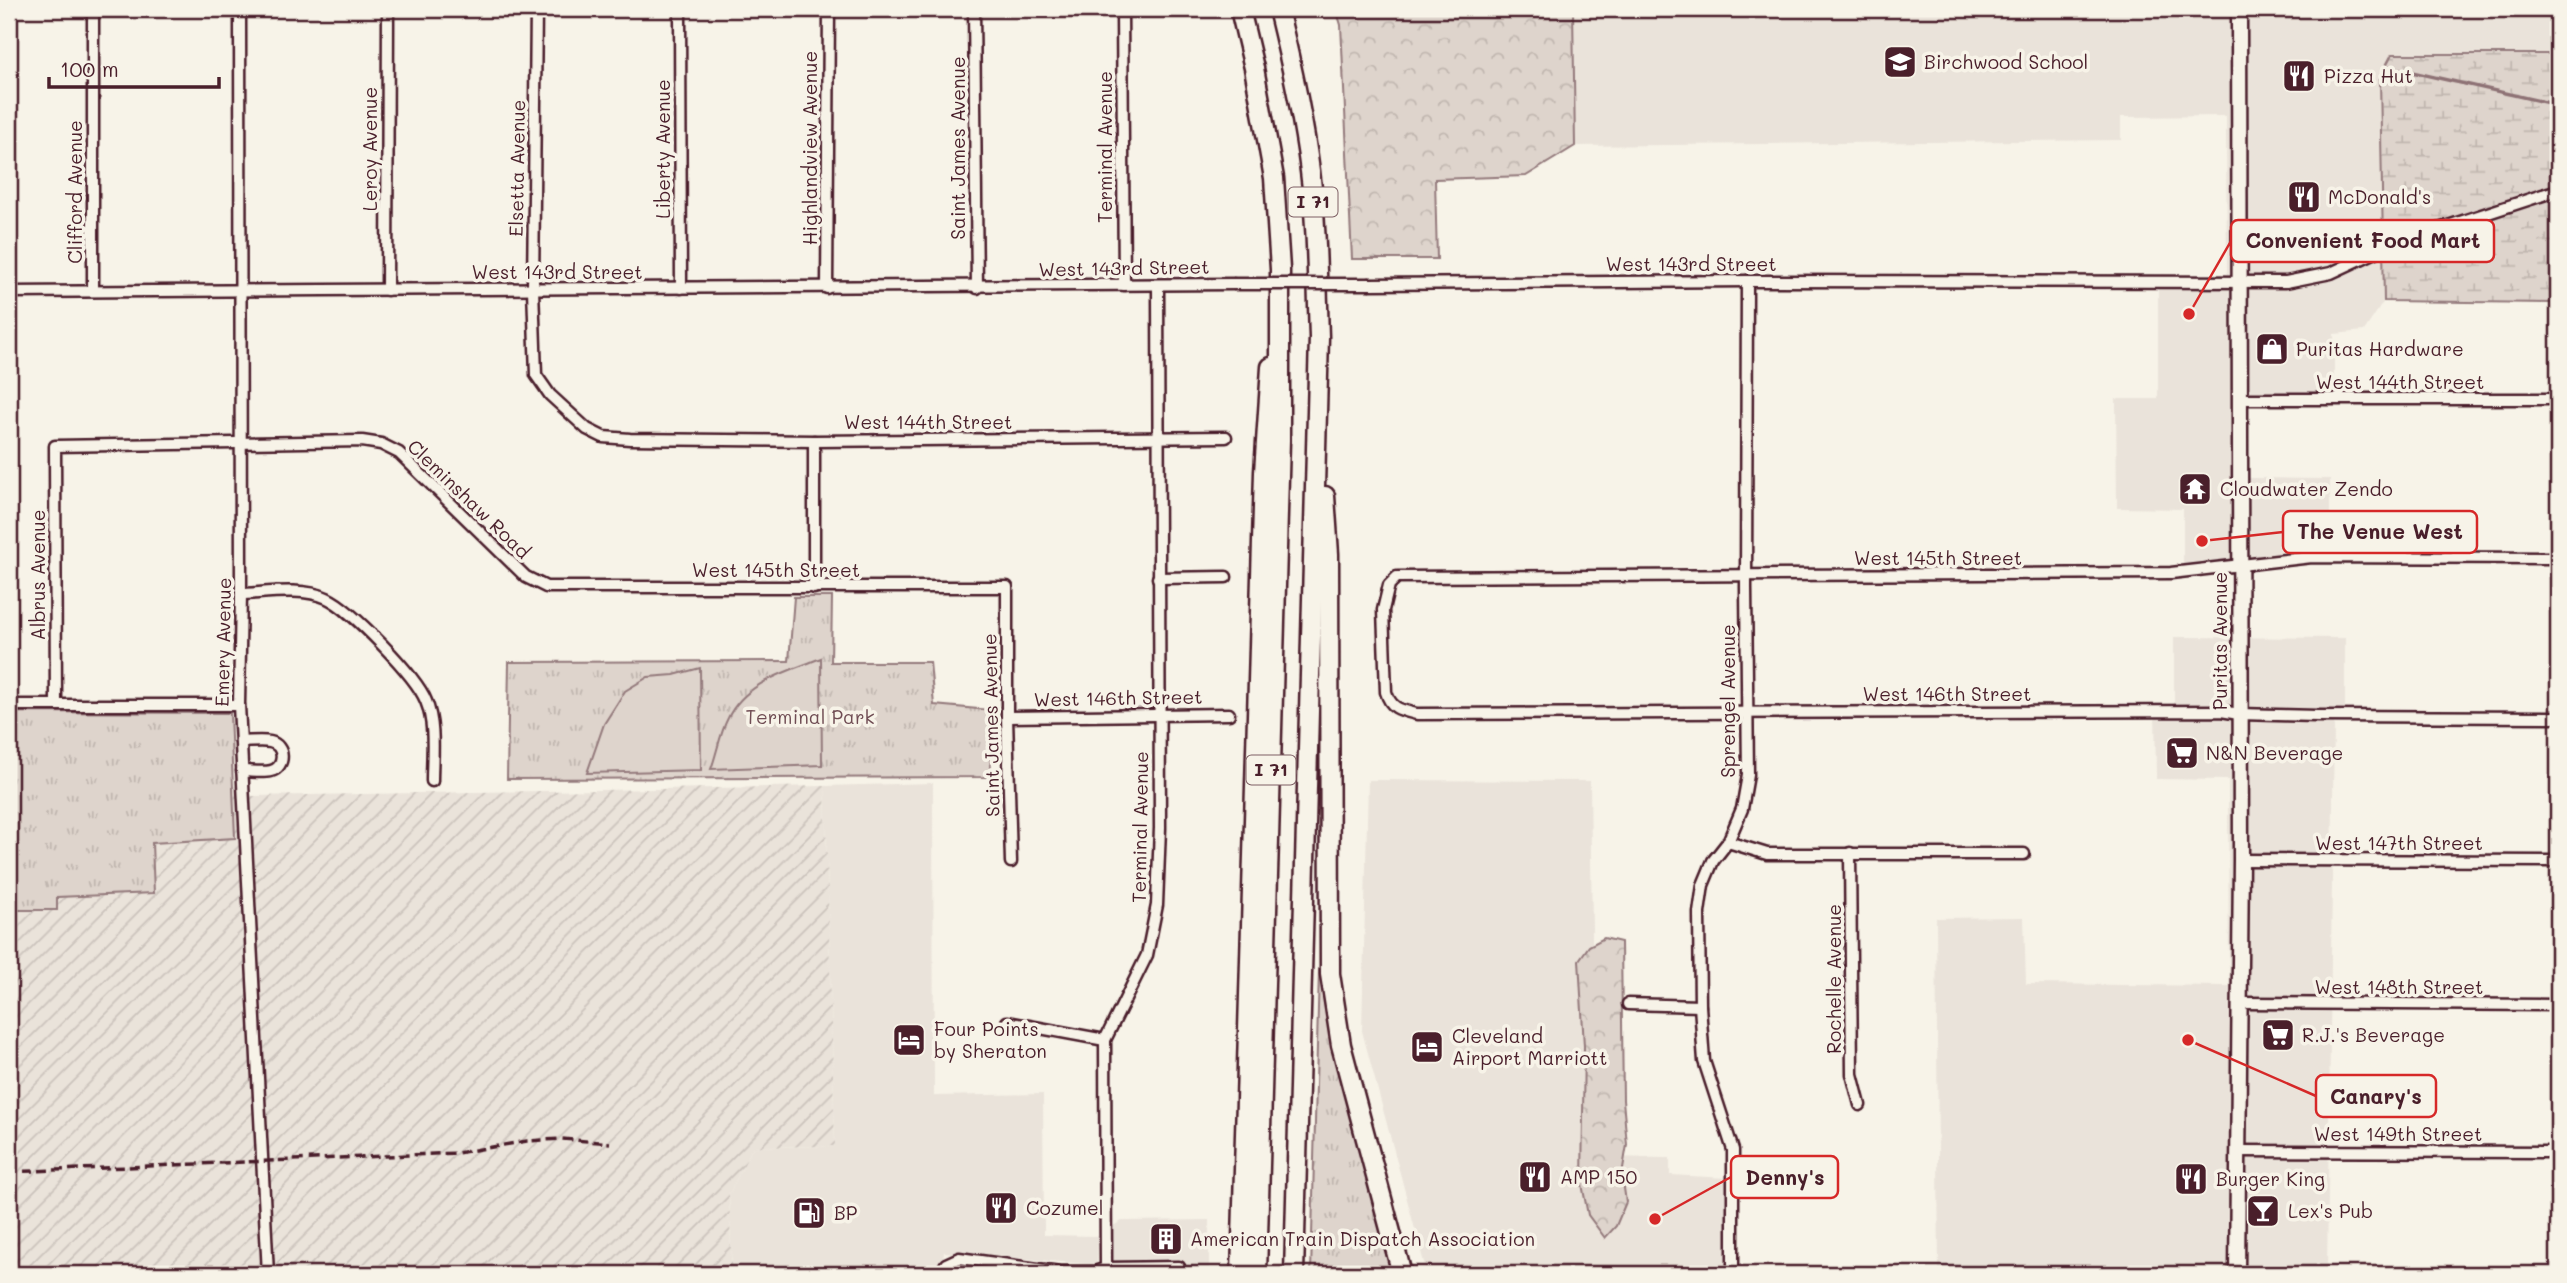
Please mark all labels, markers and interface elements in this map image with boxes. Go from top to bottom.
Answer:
school or university icon: Birchwood School [1881,43,1919,81]
scale bar [49,46,219,90]
place label: Birchwood School [1924,49,2088,74]
street label: Highlandview Avenue [797,51,822,245]
text: 100 m [60,55,119,82]
street label: Saint James Avenue [945,56,970,240]
restaurant icon: Pizza Hut [2280,57,2318,95]
place label: Pizza Hut [2324,63,2413,88]
street label: Terminal Avenue [1092,71,1117,223]
street label: Liberty Avenue [650,79,675,219]
street label: Leroy Avenue [357,87,382,211]
street label: Elsetta Avenue [503,99,530,237]
street label: Clifford Avenue [62,120,87,264]
restaurant icon: McDonald's [2285,178,2323,216]
place label: McDonald's [2328,184,2431,209]
road number: I 71 [1288,188,1338,216]
callout: Convenient Food Mart [2231,220,2494,262]
text: Convenient Food Mart [2246,226,2480,253]
street label: West 143rd Street [1605,251,1777,276]
street label: West 143rd Street [1038,254,1210,281]
street label: West 143rd Street [471,259,643,284]
shop icon: Puritas Hardware [2253,330,2291,368]
place label: Puritas Hardware [2296,336,2464,361]
street label: West 144th Street [2316,369,2484,394]
street label: West 144th Street [844,409,1012,434]
street label: Cleminshaw Road [403,434,536,564]
temple icon: Cloudwater Zendo [2176,470,2214,508]
place label: Cloudwater Zendo [2220,476,2393,501]
street label: Albrus Avenue [25,509,50,641]
callout: The Venue West [2283,511,2477,553]
text: The Venue West [2297,517,2463,544]
street label: West 145th Street [1854,545,2022,570]
street label: West 145th Street [692,557,860,582]
street label: Puritas Avenue [2207,572,2232,710]
street label: Emery Avenue [209,577,236,707]
street label: Sprengel Avenue [1715,624,1740,778]
street label: Saint James Avenue [976,633,1005,817]
street label: West 146th Street [1863,681,2031,706]
street label: West 146th Street [1033,684,1203,711]
park label: Terminal Park [745,704,875,729]
supermarket icon: N&N Beverage [2163,734,2201,772]
place label: N&N Beverage [2206,740,2343,765]
street label: Terminal Avenue [1126,751,1153,903]
road number: I 71 [1246,756,1296,784]
street label: West 147th Street [2315,830,2483,855]
street label: Rochelle Avenue [1821,904,1846,1054]
street label: West 148th Street [2315,974,2483,999]
place label: Four Points by Sheraton [934,1016,1047,1063]
supermarket icon: R.J.'s Beverage [2259,1016,2297,1054]
hotel icon: Four Points by Sheraton [890,1021,928,1059]
place label: R.J.'s Beverage [2302,1022,2445,1047]
place label: Cleveland Airport Marriott [1452,1023,1607,1070]
hotel icon: Cleveland Airport Marriott [1408,1028,1446,1066]
callout: Canary's [2316,1075,2436,1117]
text: Canary's [2330,1082,2422,1110]
street label: West 149th Street [2314,1121,2482,1146]
callout: Denny's [1731,1156,1838,1198]
restaurant icon: AMP 150 [1516,1158,1554,1196]
restaurant icon: Burger King [2172,1160,2210,1198]
text: Denny's [1745,1163,1825,1191]
place label: AMP 150 [1560,1164,1638,1189]
place label: Burger King [2216,1166,2325,1191]
restaurant icon: Cozumel [982,1189,1020,1227]
bar icon: Lex's Pub [2244,1192,2282,1230]
fuel station icon: BP [790,1194,828,1232]
place label: Cozumel [1026,1195,1103,1220]
place label: Lex's Pub [2288,1198,2373,1223]
place label: BP [834,1200,858,1225]
building icon: American Train Dispatch Association [1147,1220,1185,1258]
place label: American Train Dispatch Association [1190,1226,1535,1251]

